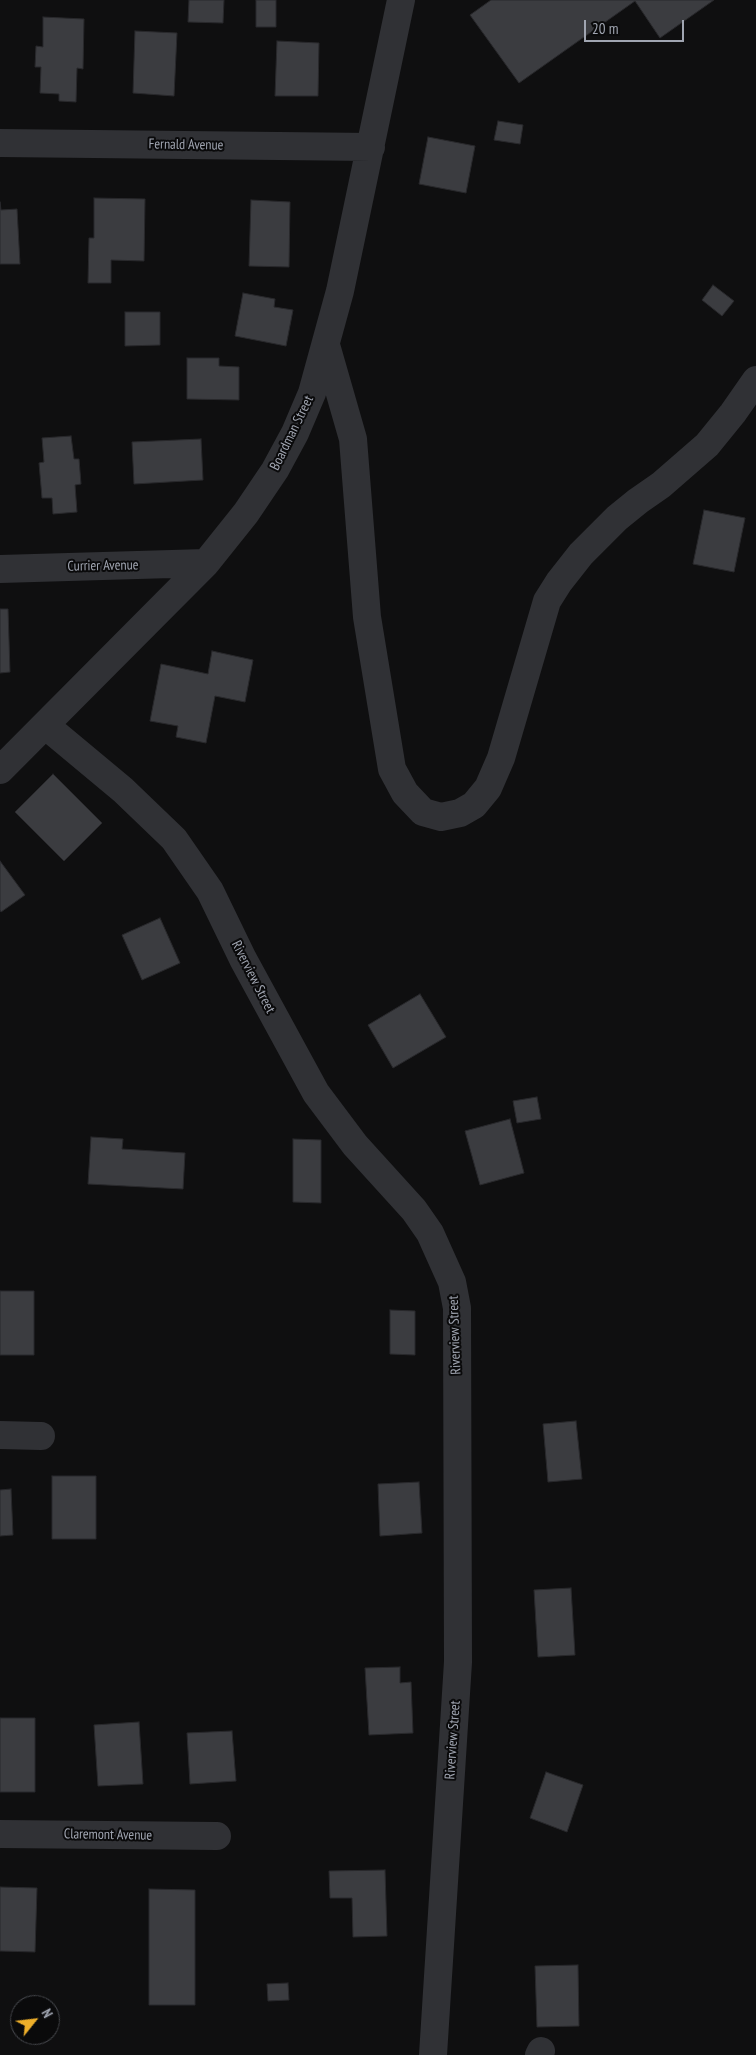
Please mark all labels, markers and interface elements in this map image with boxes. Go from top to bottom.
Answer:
scale bar [586,10,686,42]
text: 20 m [592,19,618,38]
street label: Fernald Avenue [148,136,224,154]
street label: Boardman Street [267,393,317,473]
street label: Currier Avenue [67,557,139,575]
street label: Riverview Street [228,938,278,1016]
street label: Riverview Street [445,1295,465,1375]
street label: Riverview Street [442,1700,464,1780]
street label: Claremont Avenue [64,1826,152,1844]
north arrow [10,1995,60,2045]
text: N [38,2006,57,2021]

